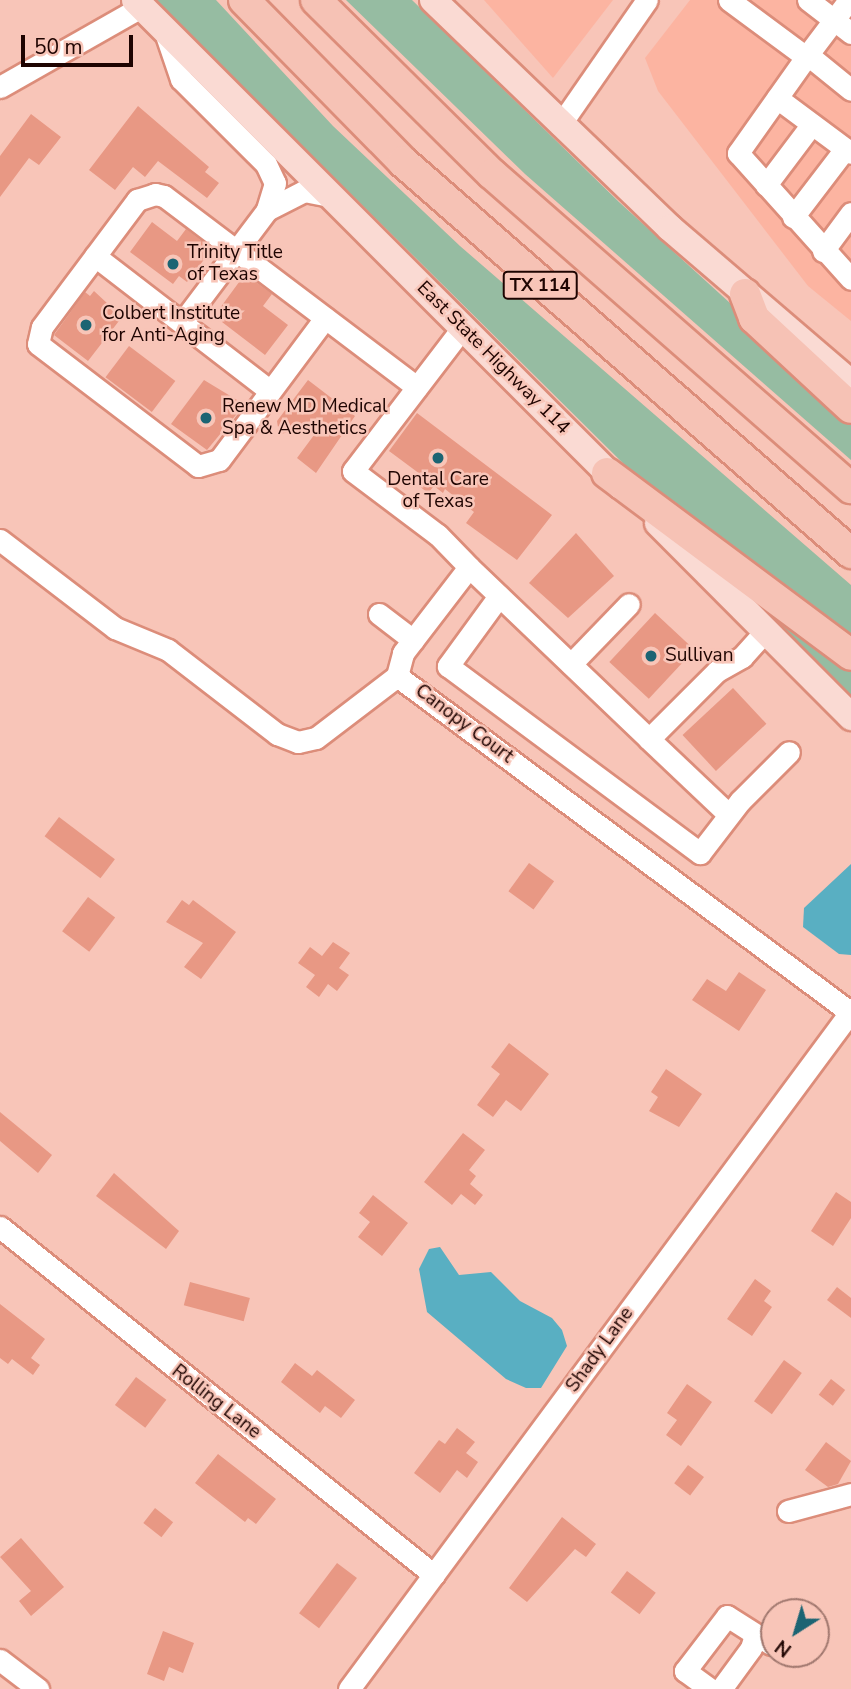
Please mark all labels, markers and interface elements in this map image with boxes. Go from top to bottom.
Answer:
scale bar [24,21,136,65]
text: 50 m [34,33,83,61]
place label: Trinity Title of Texas [187,242,283,286]
marker: Trinity Title of Texas [165,256,181,272]
road number: TX 114 [502,270,578,300]
street label: East State Highway 114 [412,277,574,439]
place label: Colbert Institute for Anti-Aging [102,303,240,347]
marker: Colbert Institute for Anti-Aging [76,315,96,335]
place label: Renew MD Medical Spa & Aesthetics [222,396,388,440]
marker: Renew MD Medical Spa & Aesthetics [196,408,216,428]
marker: Dental Care of Texas [430,450,446,466]
place label: Dental Care of Texas [387,469,489,513]
place label: Sullivan [665,645,733,667]
marker: Sullivan [643,648,659,664]
street label: Canopy Court [411,680,517,768]
street label: Shady Lane [562,1303,638,1397]
street label: Rolling Lane [167,1360,265,1444]
north arrow [760,1598,830,1668]
text: N [770,1634,797,1663]

